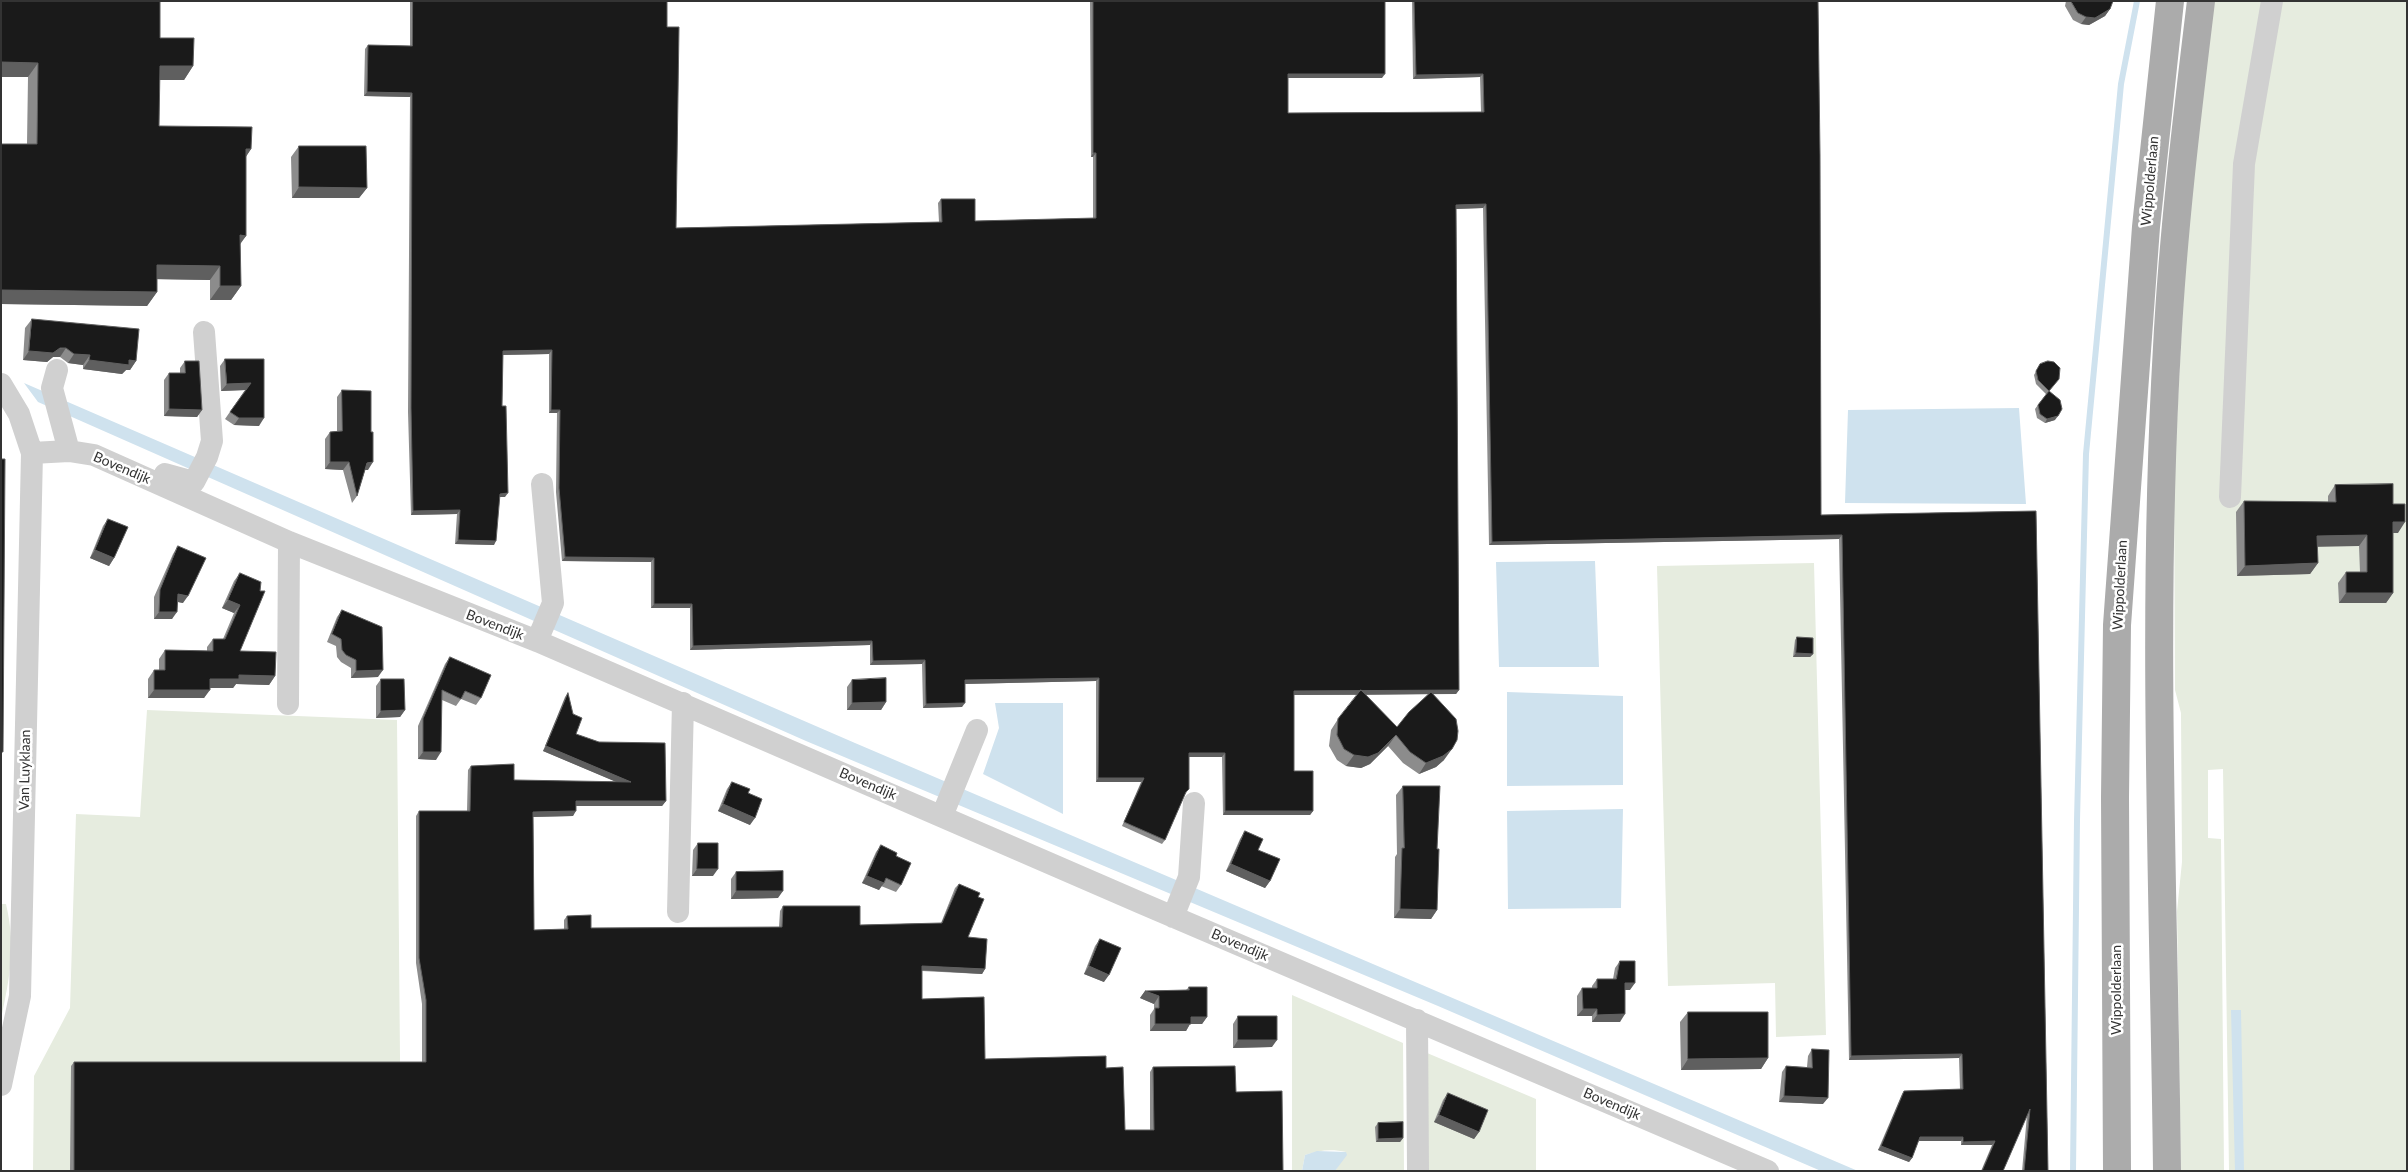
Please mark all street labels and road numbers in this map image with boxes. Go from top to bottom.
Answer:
street label: Wippolderlaan [2138,135,2162,227]
street label: Bovendijk [91,448,153,488]
street label: Wippolderlaan [2109,540,2131,630]
street label: Bovendijk [464,606,526,644]
street label: Van Luyklaan [16,729,34,811]
street label: Bovendijk [837,764,899,804]
street label: Bovendijk [1209,925,1271,965]
street label: Wippolderlaan [2108,945,2124,1035]
street label: Bovendijk [1581,1084,1643,1124]

